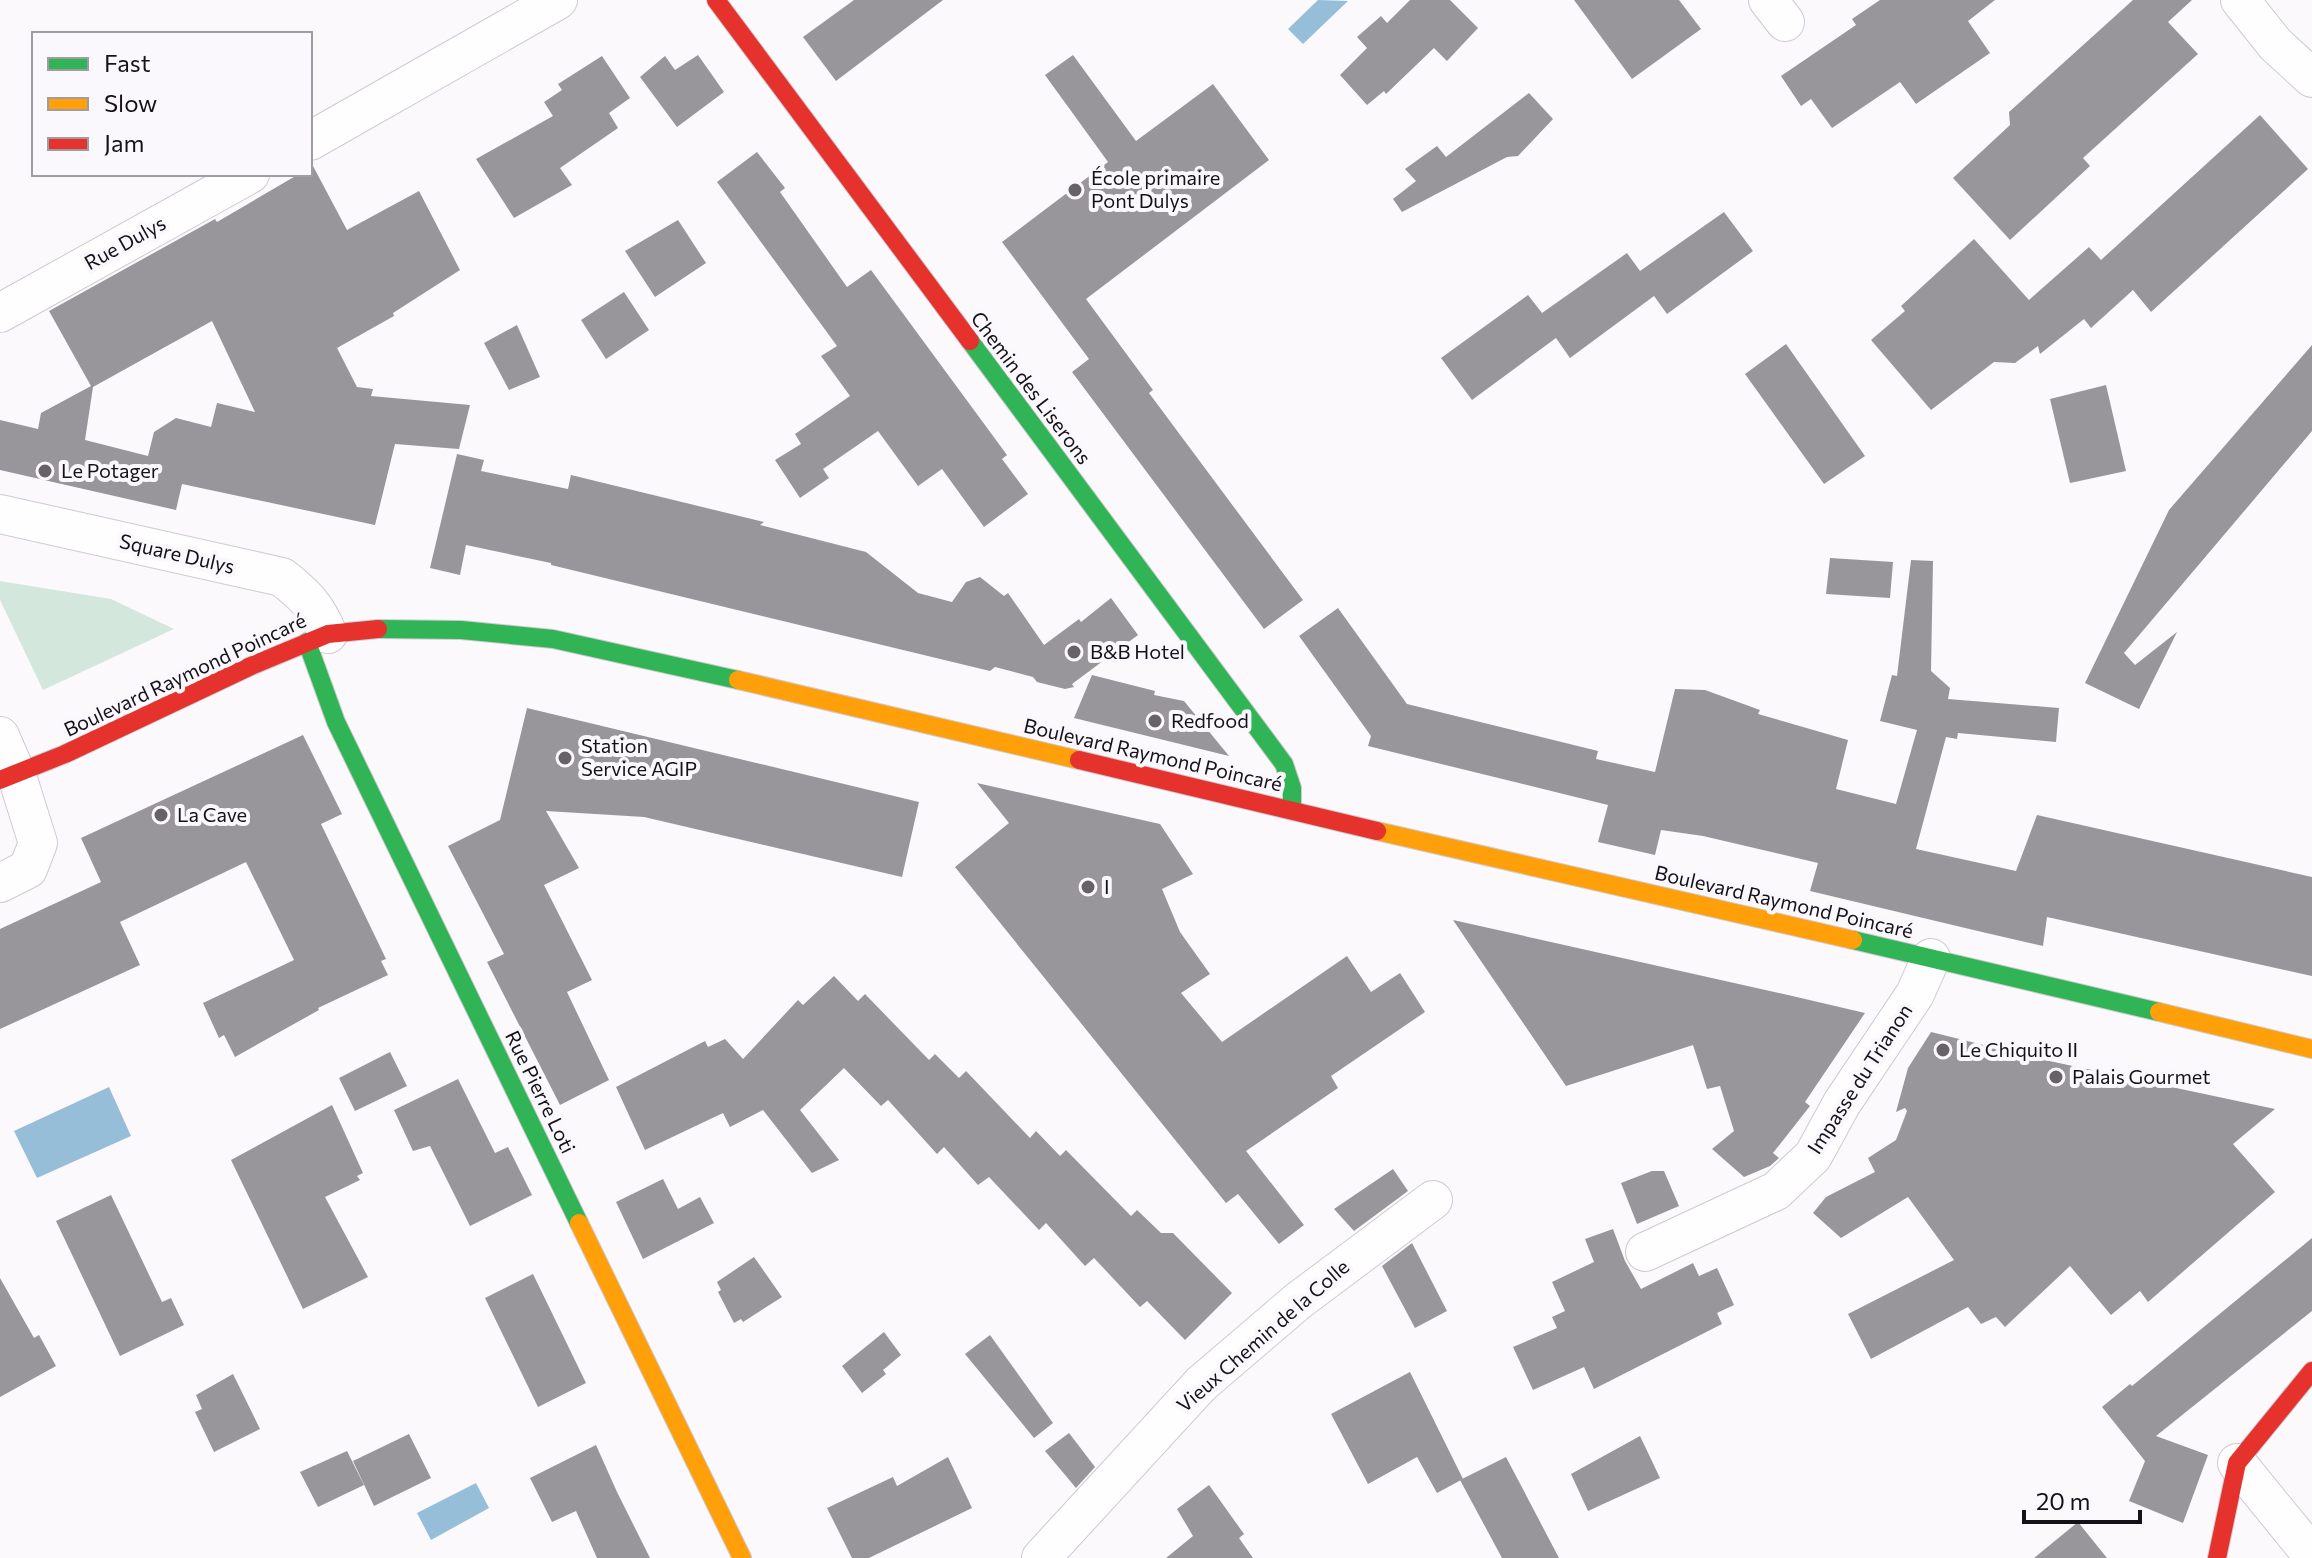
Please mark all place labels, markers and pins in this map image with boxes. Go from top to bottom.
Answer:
place label: École primaire Pont Dulys [1091,165,1220,212]
marker: École primaire Pont Dulys [1066,181,1084,199]
place label: Le Potager [61,458,159,482]
marker: Le Potager [36,462,54,480]
place label: B&B Hotel [1090,639,1185,663]
marker: B&B Hotel [1065,643,1083,661]
place label: Redfood [1171,708,1249,732]
marker: Redfood [1146,712,1164,730]
place label: Station Service AGIP [581,733,697,780]
marker: Station Service AGIP [556,749,574,767]
place label: La Cave [177,802,247,826]
marker: La Cave [152,806,170,824]
place label: I [1104,874,1110,898]
marker: I [1079,878,1097,896]
place label: Le Chiquito II [1959,1037,2078,1061]
marker: Le Chiquito II [1934,1041,1952,1059]
place label: Palais Gourmet [2072,1064,2210,1088]
marker: Palais Gourmet [2047,1068,2065,1086]

